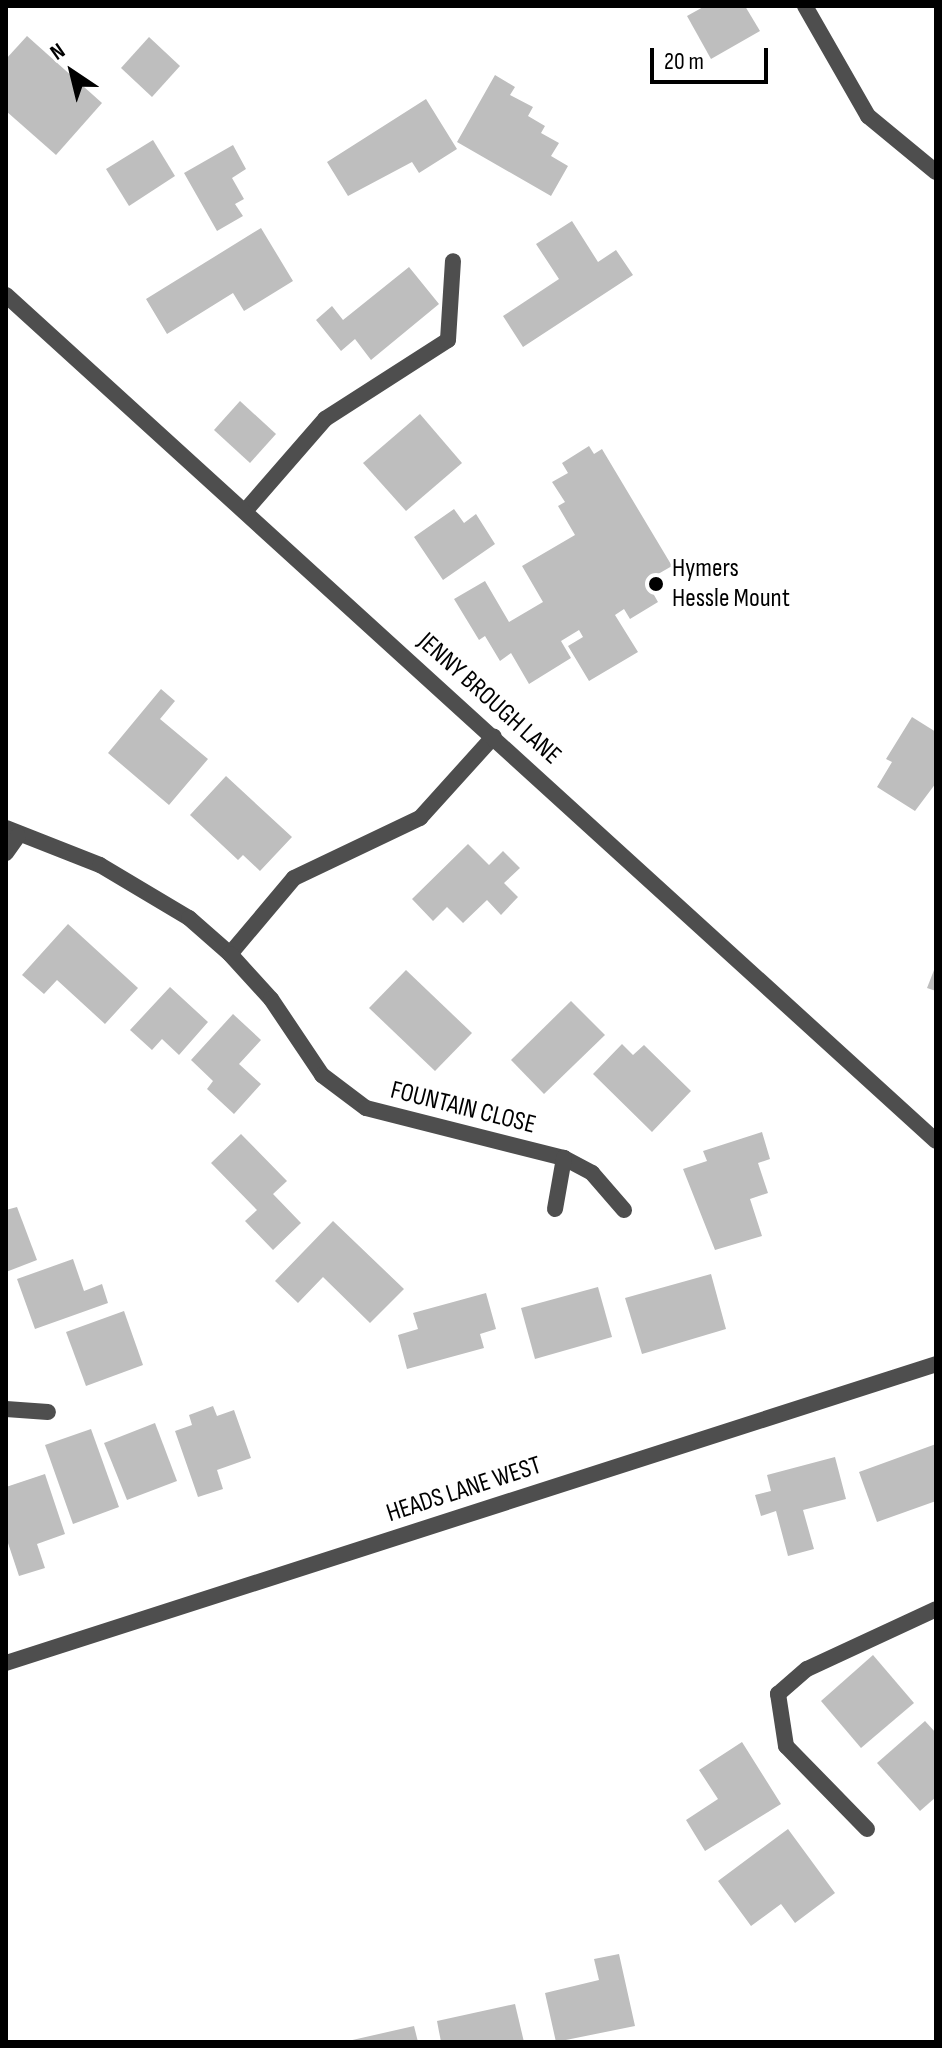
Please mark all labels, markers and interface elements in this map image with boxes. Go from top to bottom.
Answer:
north arrow [32,32,112,112]
scale bar [654,32,772,82]
text: N [45,38,71,66]
text: 20 m [664,47,704,76]
place label: Hymers Hessle Mount [672,553,790,614]
marker: Hymers Hessle Mount [647,575,665,593]
street label: JENNY BROUGH LANE [411,627,567,771]
street label: FOUNTAIN CLOSE [387,1075,539,1141]
street label: HEADS LANE WEST [383,1450,545,1530]

